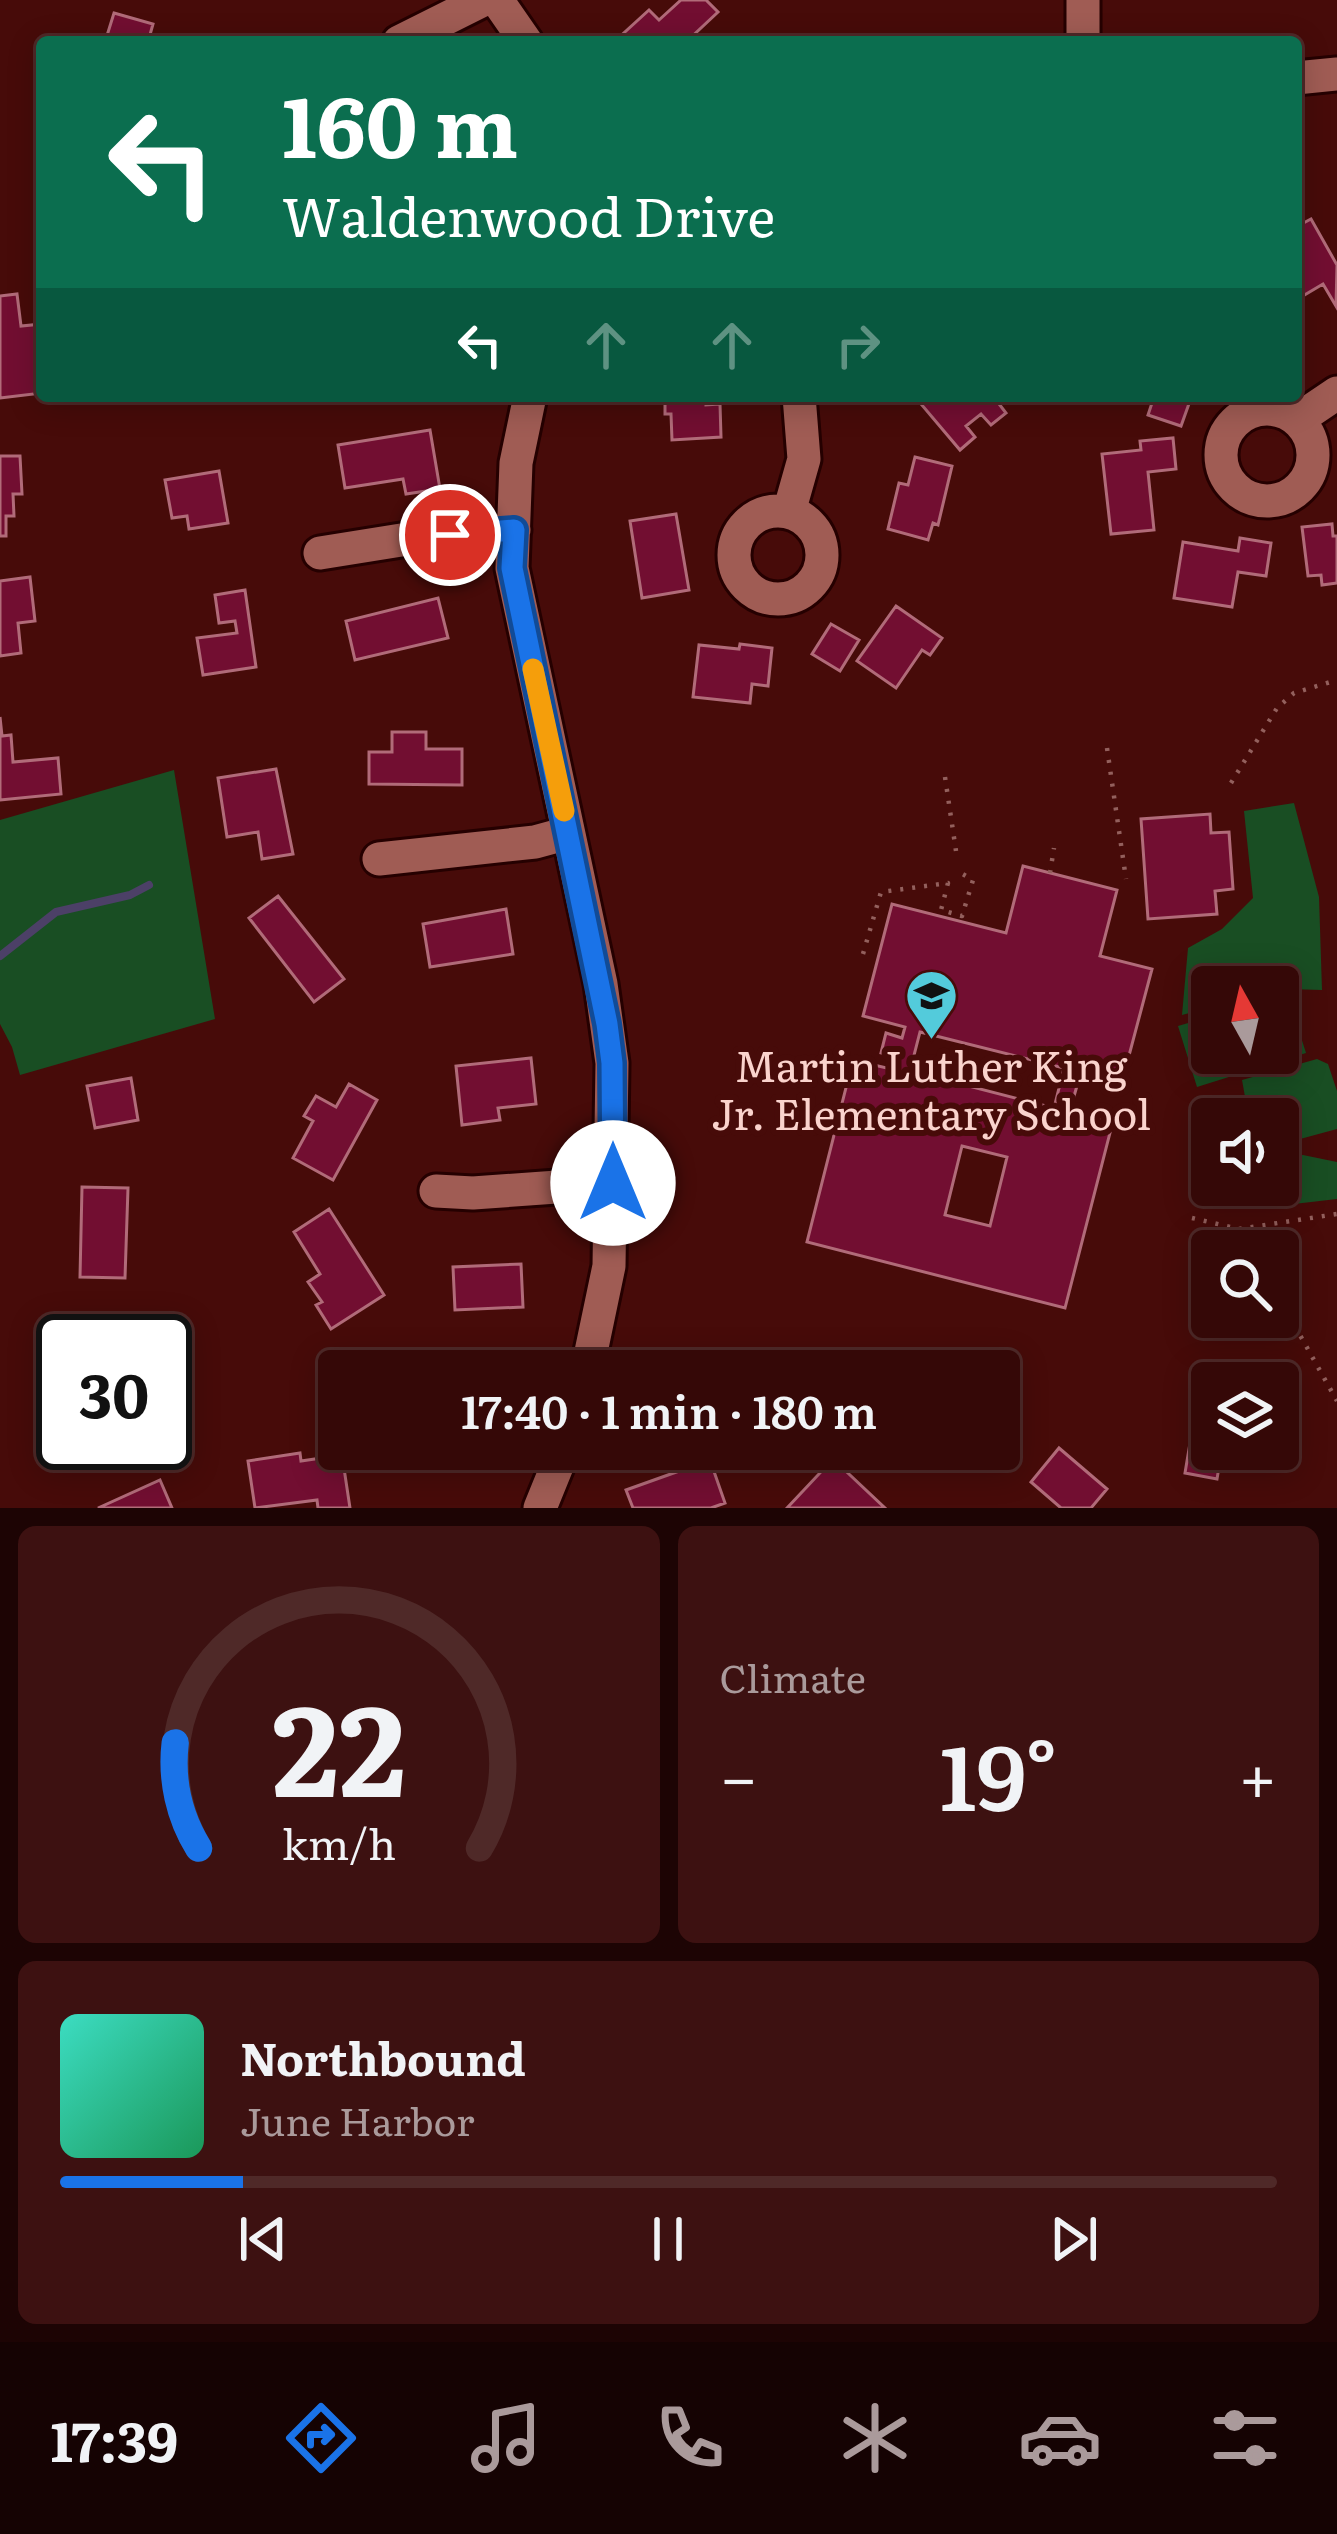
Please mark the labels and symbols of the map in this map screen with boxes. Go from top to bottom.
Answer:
pin [399,484,501,586]
north arrow [1191,966,1299,1074]
school or university icon: Martin Luther King Jr. Elementary School [903,967,959,1041]
place label: Martin Luther King Jr. Elementary School [711,1033,1151,1143]
position arrow [550,1120,676,1246]
speed limit sign: 30 [36,1314,192,1470]

